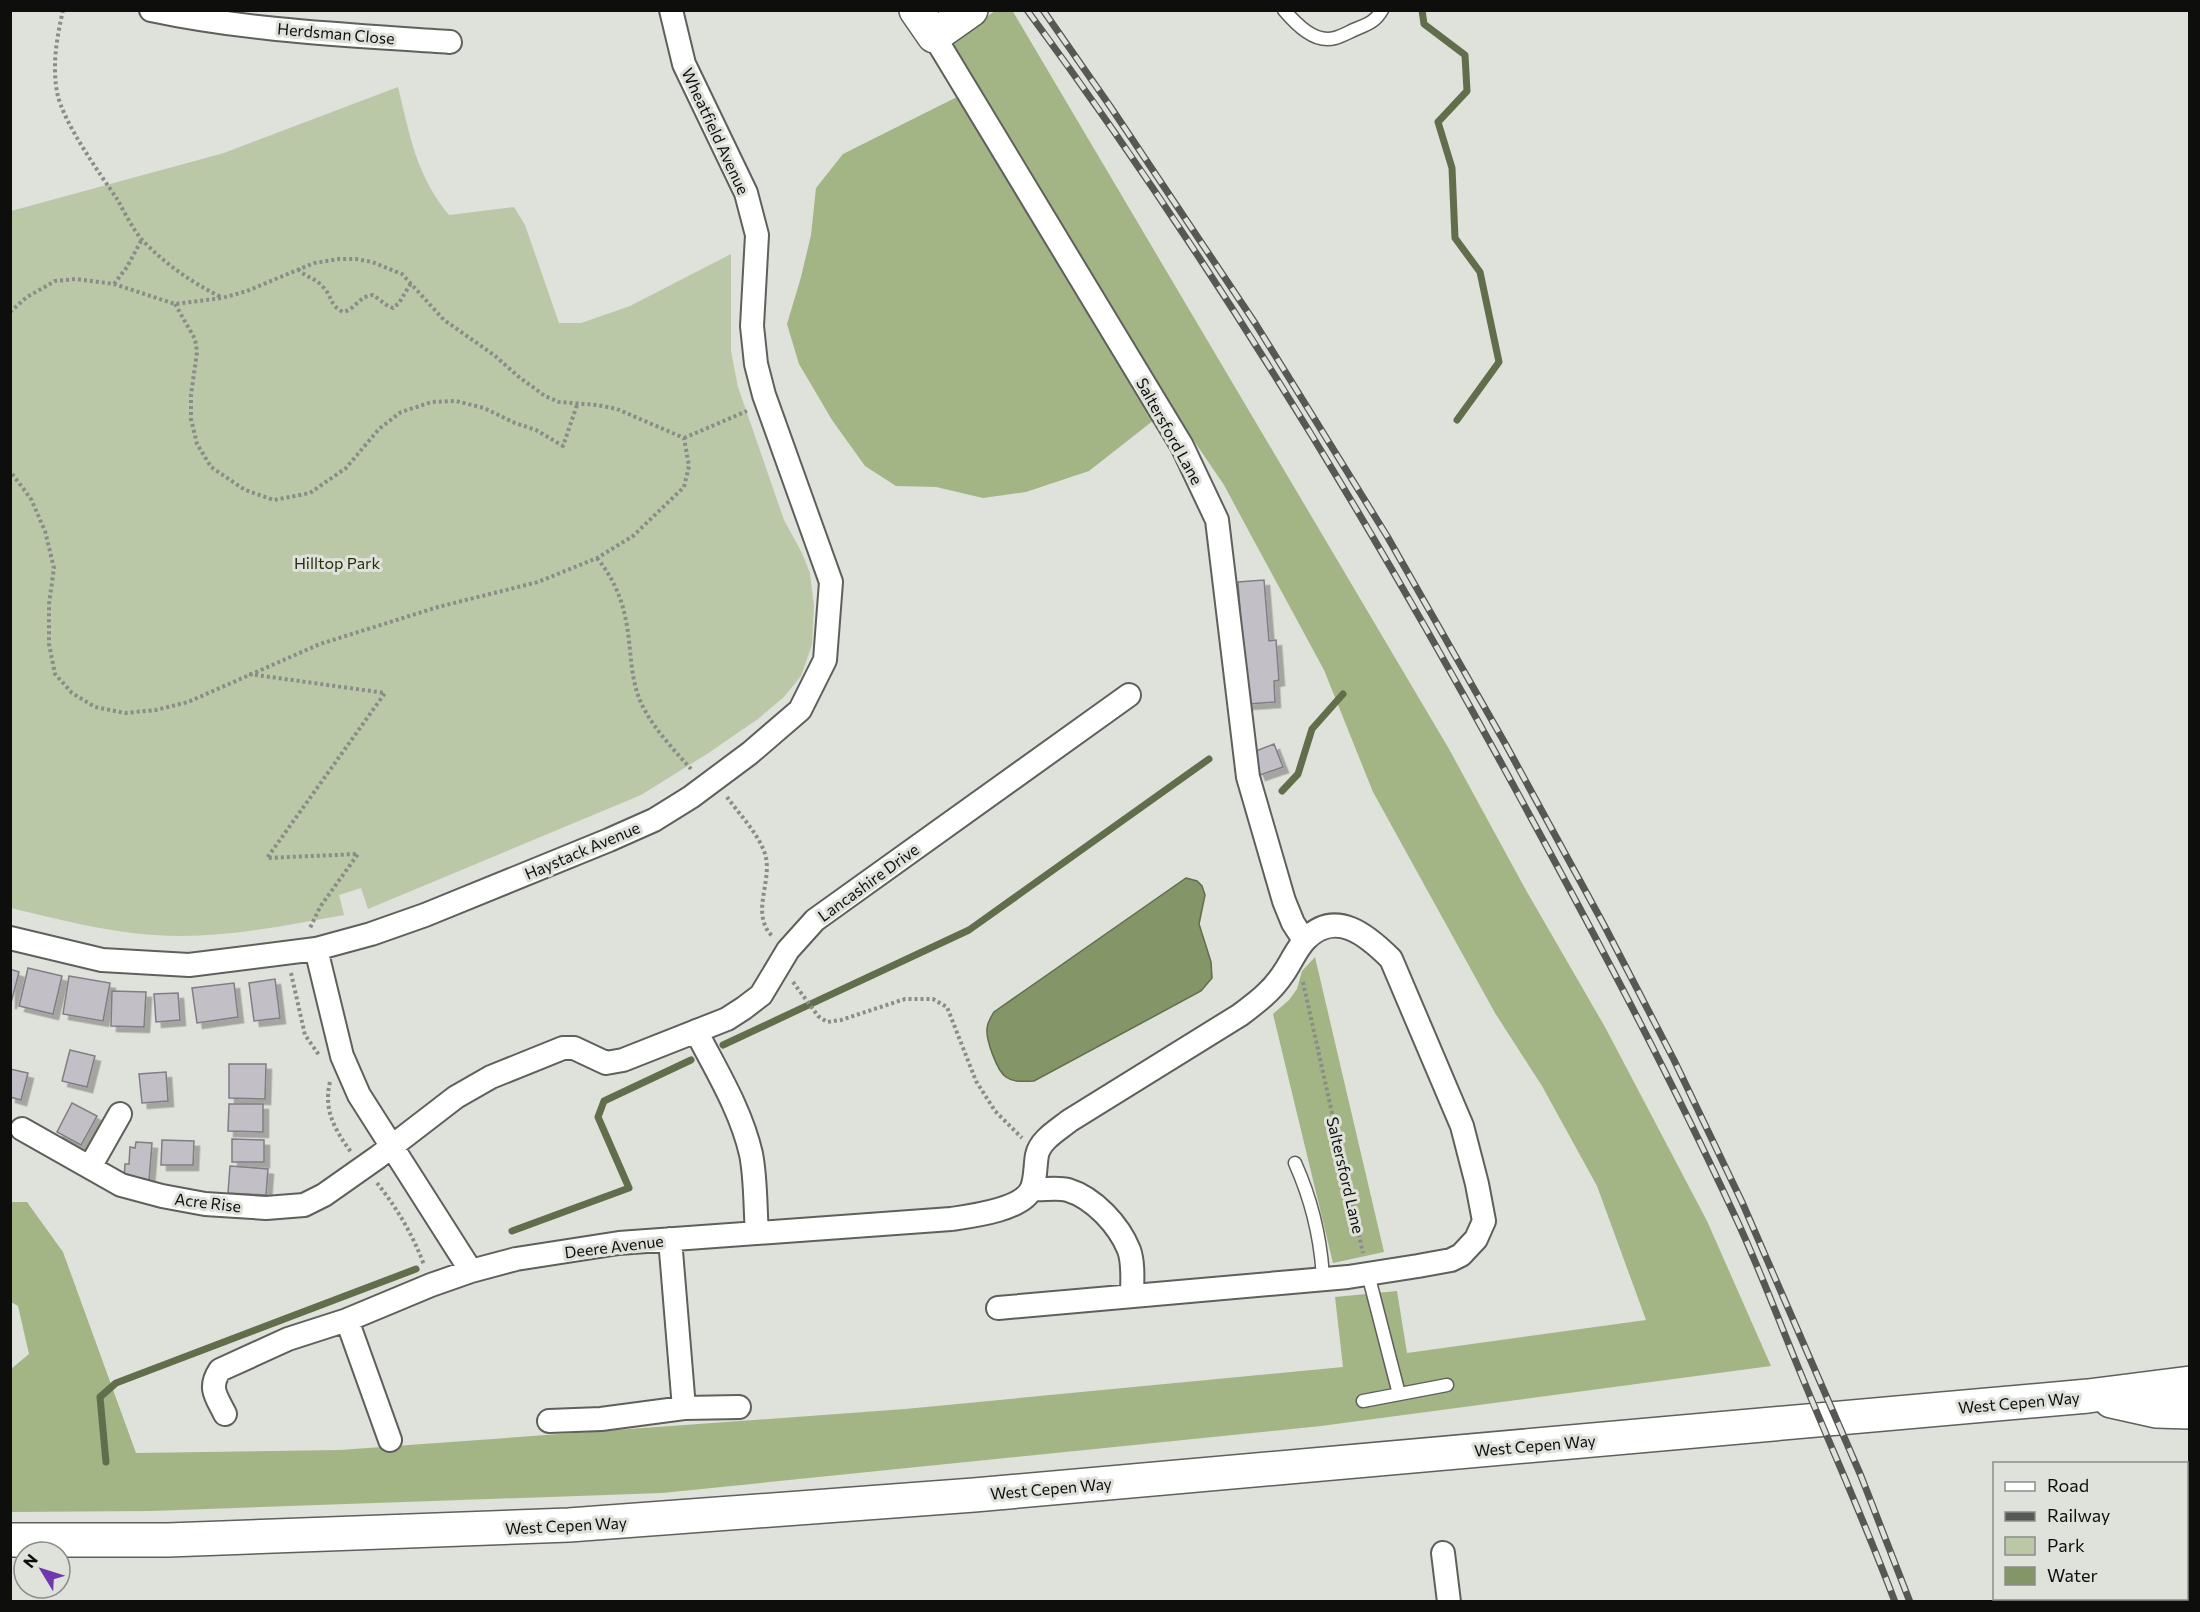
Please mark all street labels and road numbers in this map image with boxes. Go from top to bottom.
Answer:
street label: Herdsman Close [277,18,395,48]
street label: Wheatfield Avenue [678,65,754,197]
street label: Saltersford Lane [1133,374,1207,488]
street label: Haystack Avenue [521,817,643,883]
street label: Lancashire Drive [814,839,922,925]
street label: Saltersford Lane [1323,1115,1369,1235]
street label: Acre Rise [174,1189,242,1215]
street label: Deere Avenue [563,1231,665,1261]
street label: West Cepen Way [1957,1387,2081,1417]
street label: West Cepen Way [1473,1430,1597,1460]
street label: West Cepen Way [989,1473,1113,1503]
street label: West Cepen Way [505,1512,627,1538]

